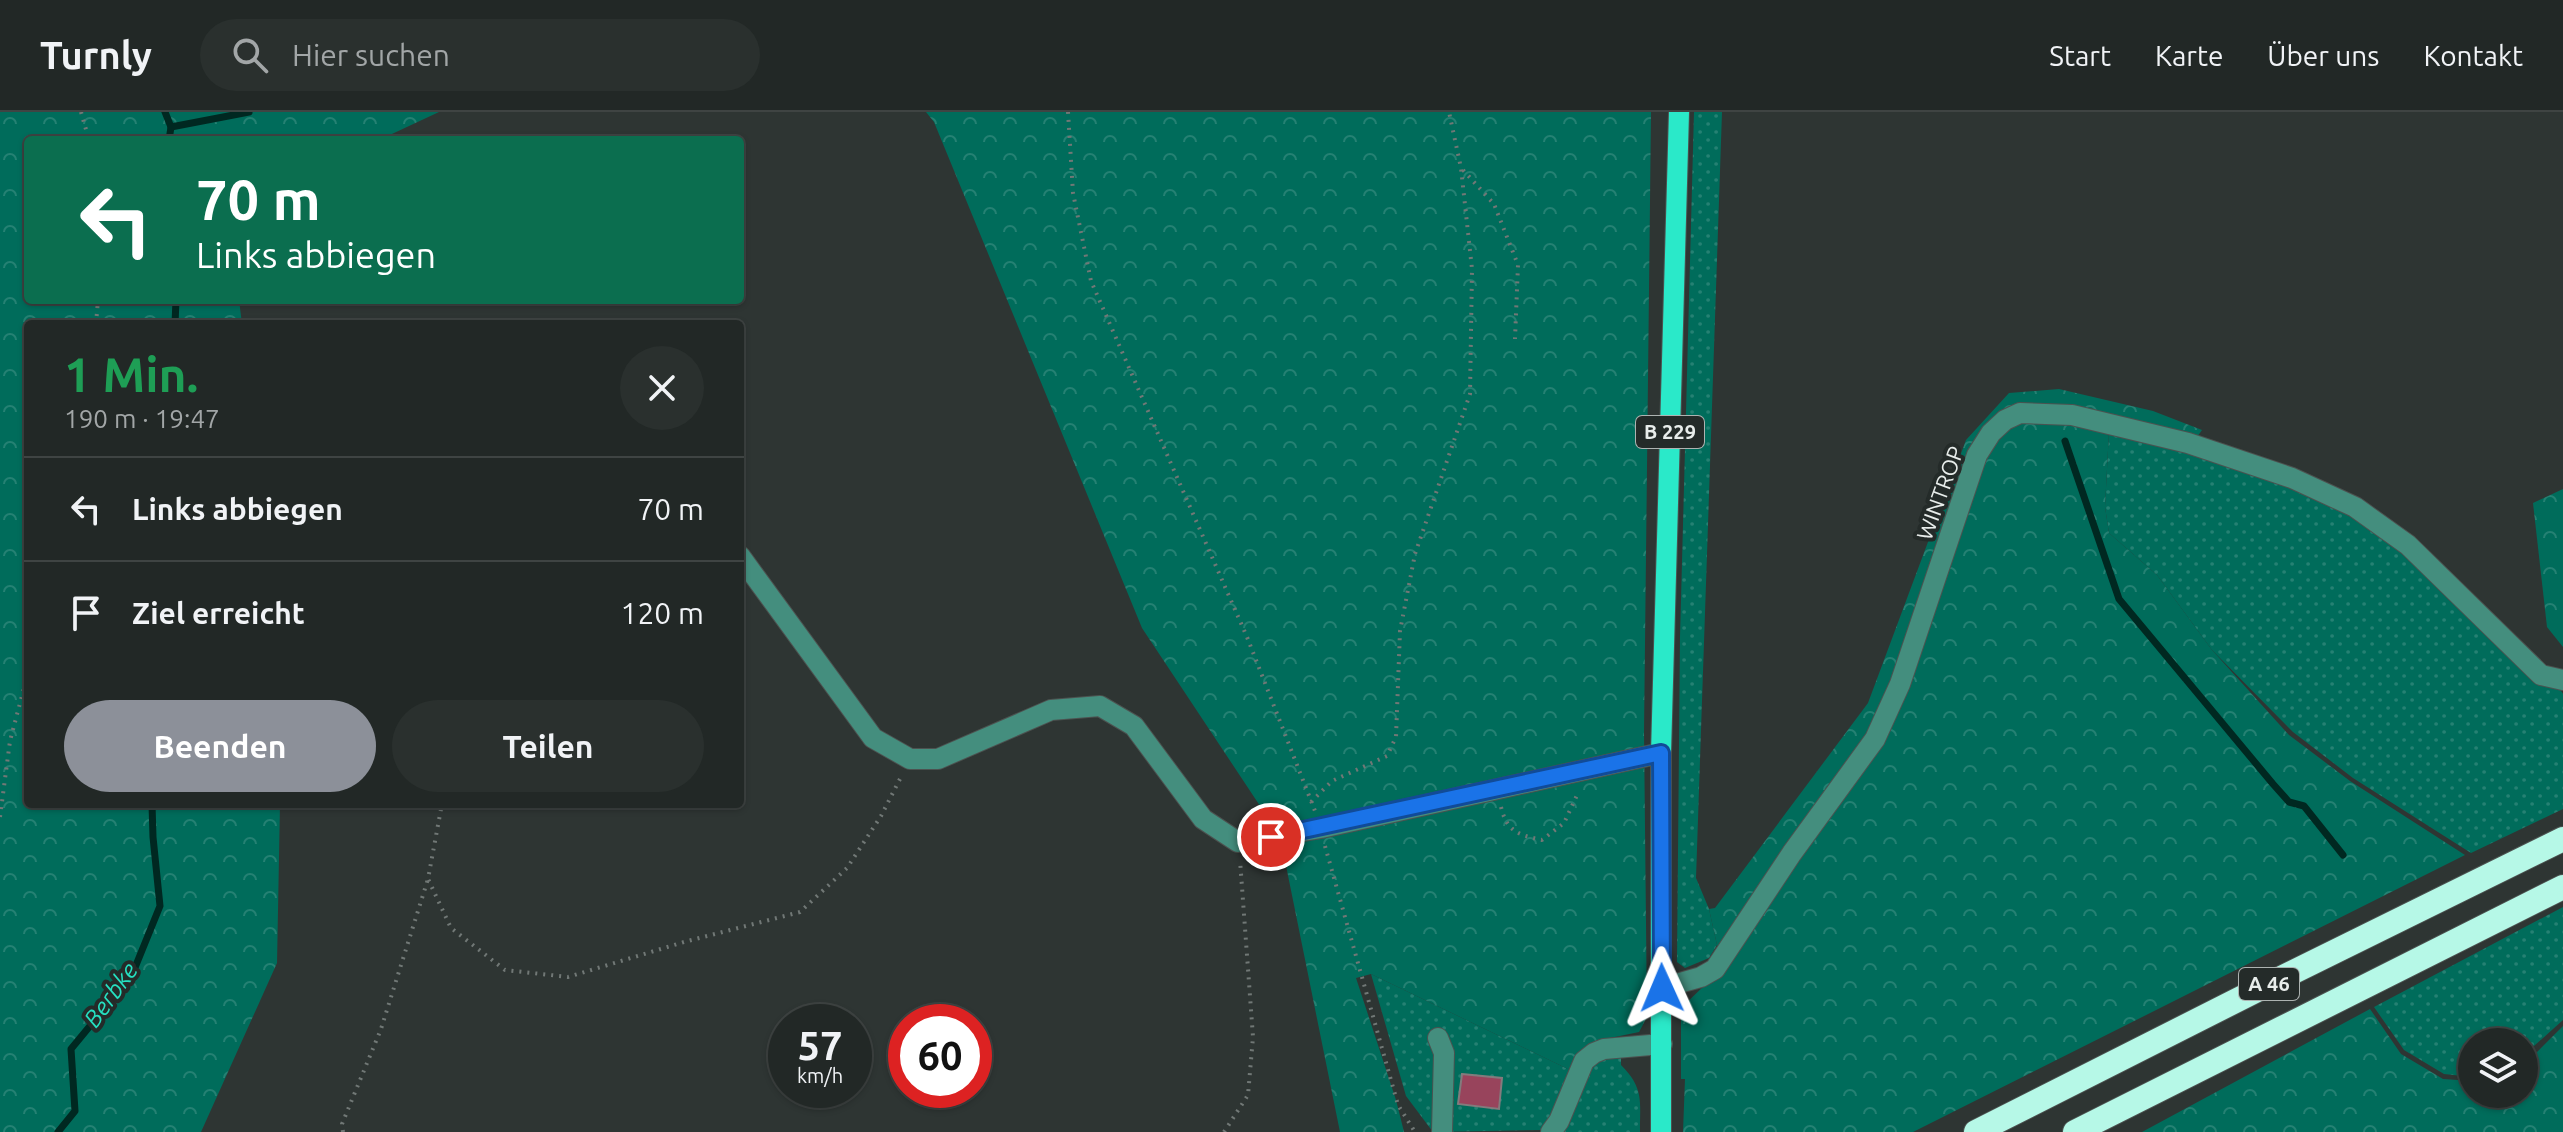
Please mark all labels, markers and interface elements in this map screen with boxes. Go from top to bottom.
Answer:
search box [200,19,760,91]
icon: search [228,33,272,77]
text: Turnly [40,34,152,76]
text: Hier suchen [292,38,450,72]
text: Start [2049,40,2111,71]
text: Karte [2155,40,2223,71]
text: Über uns [2267,40,2379,71]
text: Kontakt [2423,40,2523,71]
icon: left [64,168,168,272]
text: 70 m [196,168,321,231]
text: Links abbiegen [196,234,436,275]
button: close [620,346,704,430]
text: 1 Min. [64,347,198,401]
text: 190 m · 19:47 [64,404,220,433]
road number: B 229 [1636,416,1704,448]
street label: WINTROP [1911,443,1968,543]
icon: left [64,487,108,531]
text: Links abbiegen [132,492,343,526]
text: 70 m [637,492,704,526]
icon: arrive [64,591,108,635]
text: Ziel erreicht [132,596,305,630]
text: 120 m [620,596,704,630]
button: Beenden [64,700,376,792]
button: Teilen [392,700,704,792]
pin [1237,803,1305,871]
icon: arrive [1249,815,1293,859]
position arrow [1620,946,1704,1030]
water label: Berbke [78,957,143,1032]
road number: A 46 [2239,968,2299,1000]
speed limit sign: 60 [888,1004,992,1108]
text: 57 [797,1023,843,1068]
map controls [2458,1028,2538,1108]
button: layers [2458,1028,2538,1108]
text: km/h [797,1064,843,1087]

